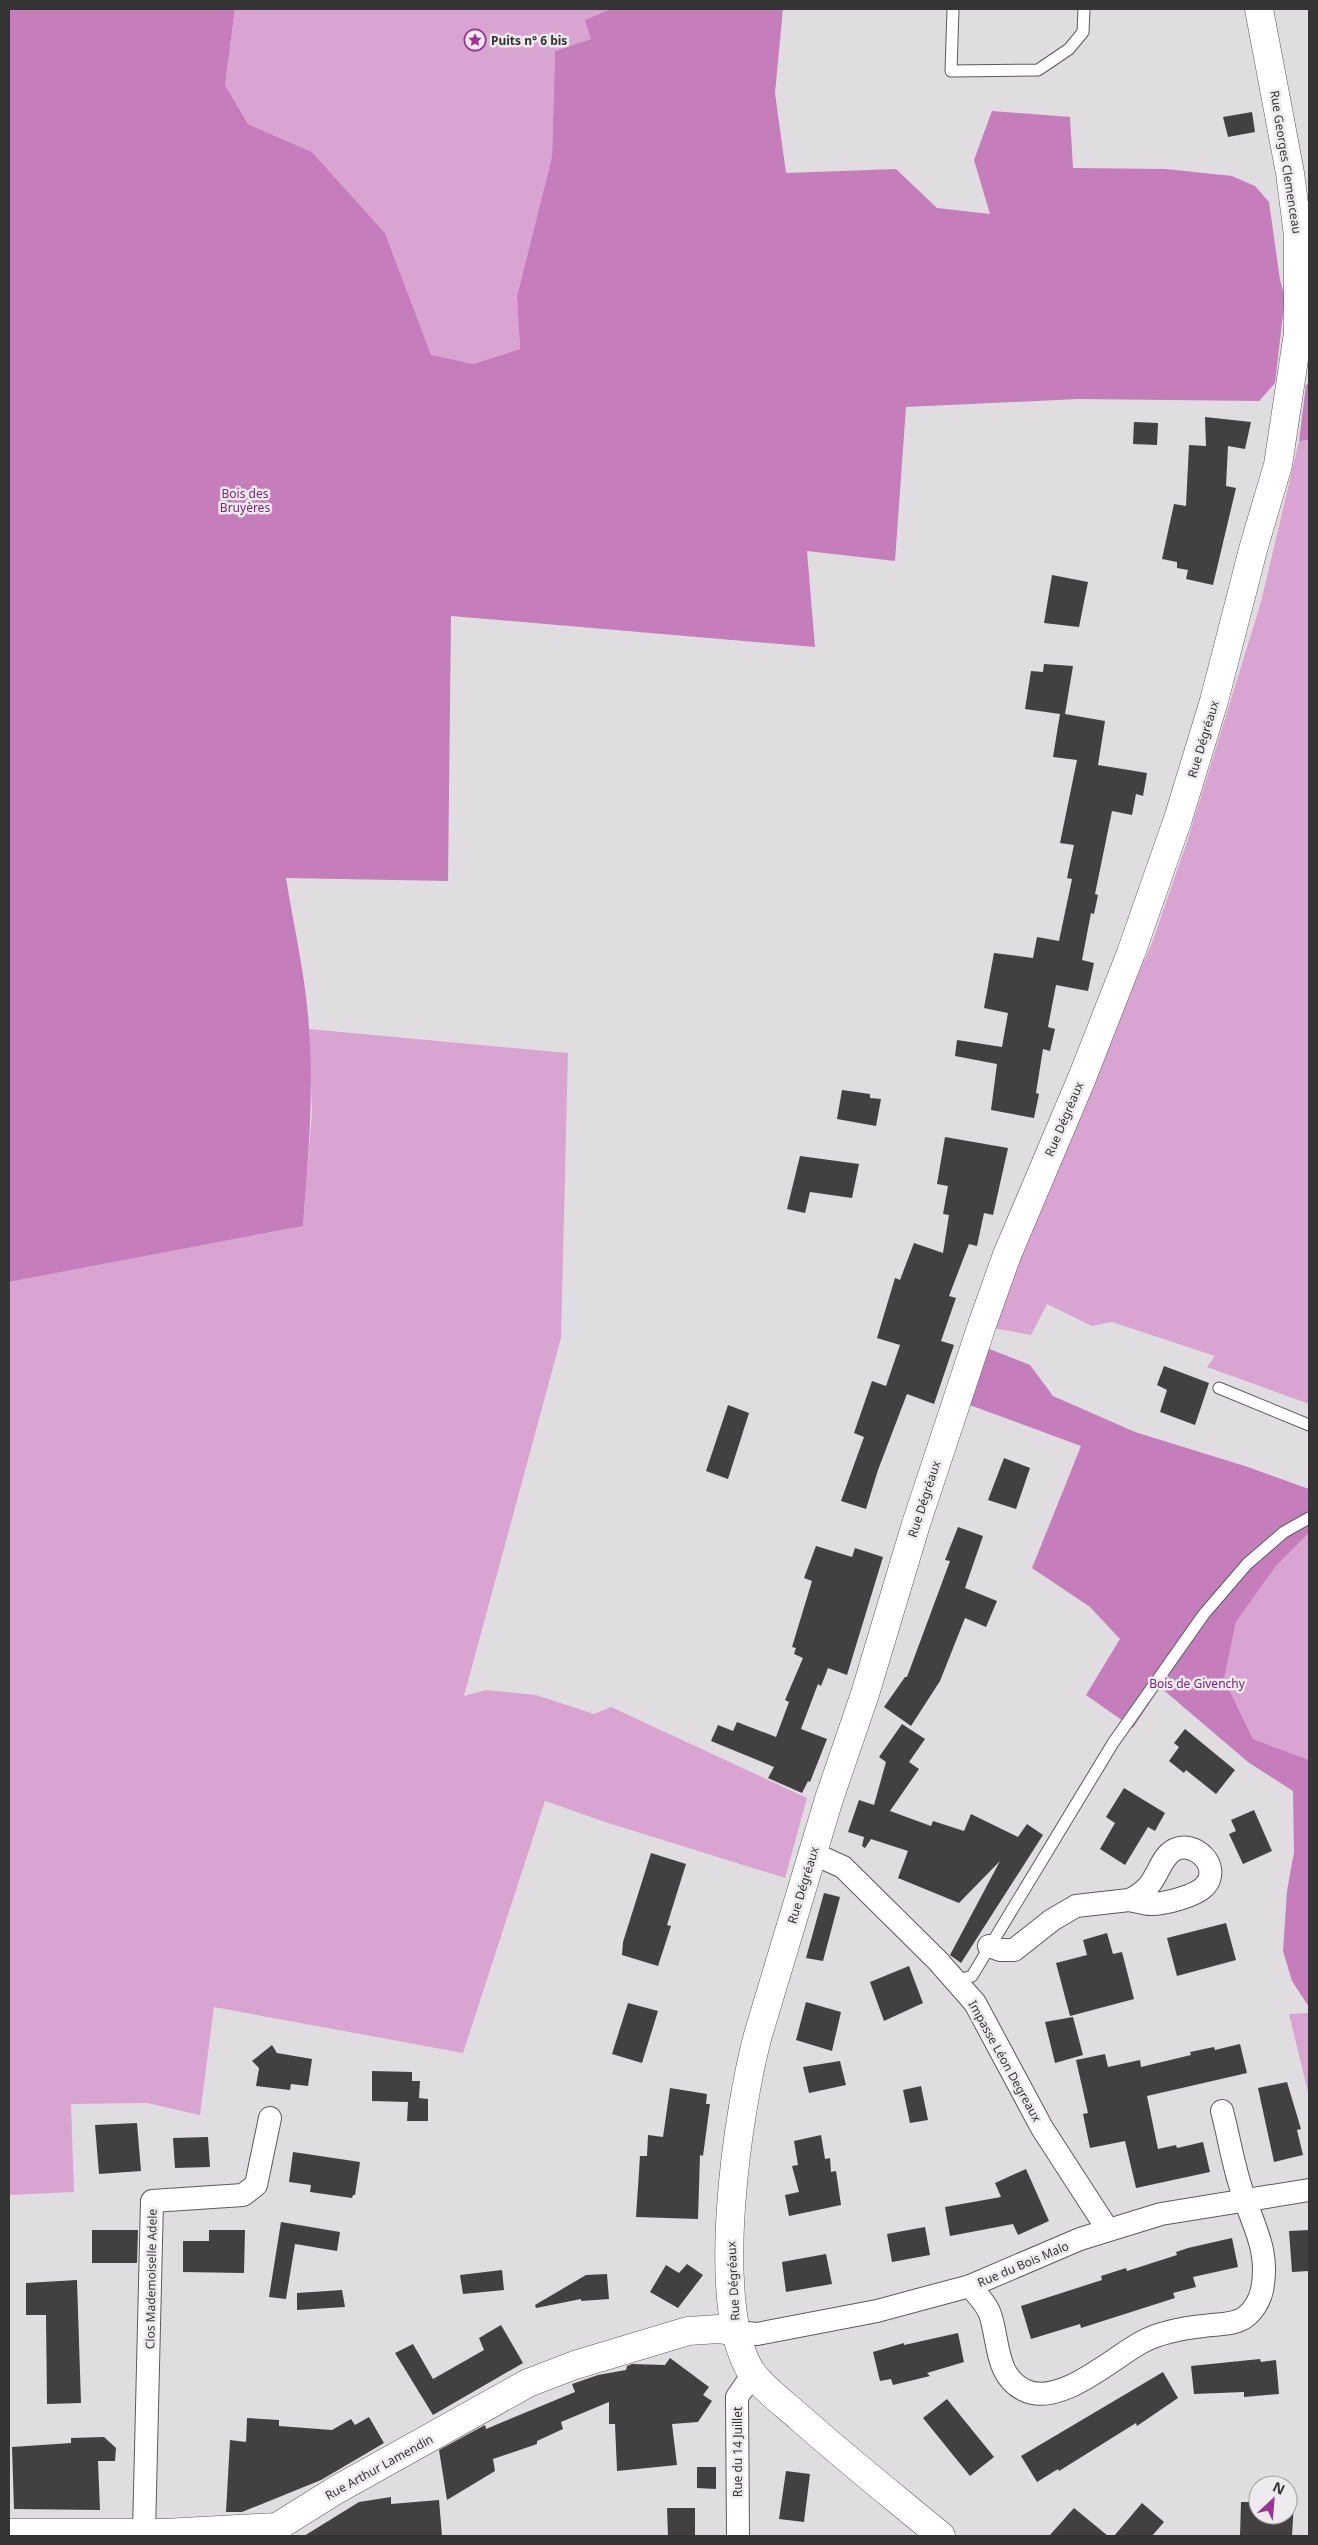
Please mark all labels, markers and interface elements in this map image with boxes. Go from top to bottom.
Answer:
place icon: Puits n° 6 bis [463,28,487,52]
place label: Puits n° 6 bis [491,32,567,49]
street label: Rue Georges Clemenceau [1266,89,1306,235]
park label: Bois des Bruyères [220,485,270,516]
street label: Rue Dégréaux [1183,698,1223,780]
street label: Rue Dégréaux [1041,1078,1088,1159]
street label: Rue Dégréaux [904,1458,945,1540]
park label: Bois de Givenchy [1149,1675,1246,1692]
street label: Rue Dégréaux [783,1844,823,1926]
street label: Impasse Léon Degreaux [964,1997,1046,2125]
street label: Clos Mademoiselle Adele [141,2208,161,2349]
street label: Rue du Bois Malo [975,2237,1071,2291]
street label: Rue Dégréaux [722,2240,744,2321]
street label: Rue du 14 Juillet [729,2406,746,2497]
street label: Rue Arthur Lamendin [322,2430,436,2504]
north arrow [1248,2475,1298,2525]
text: N [1270,2477,1288,2499]

